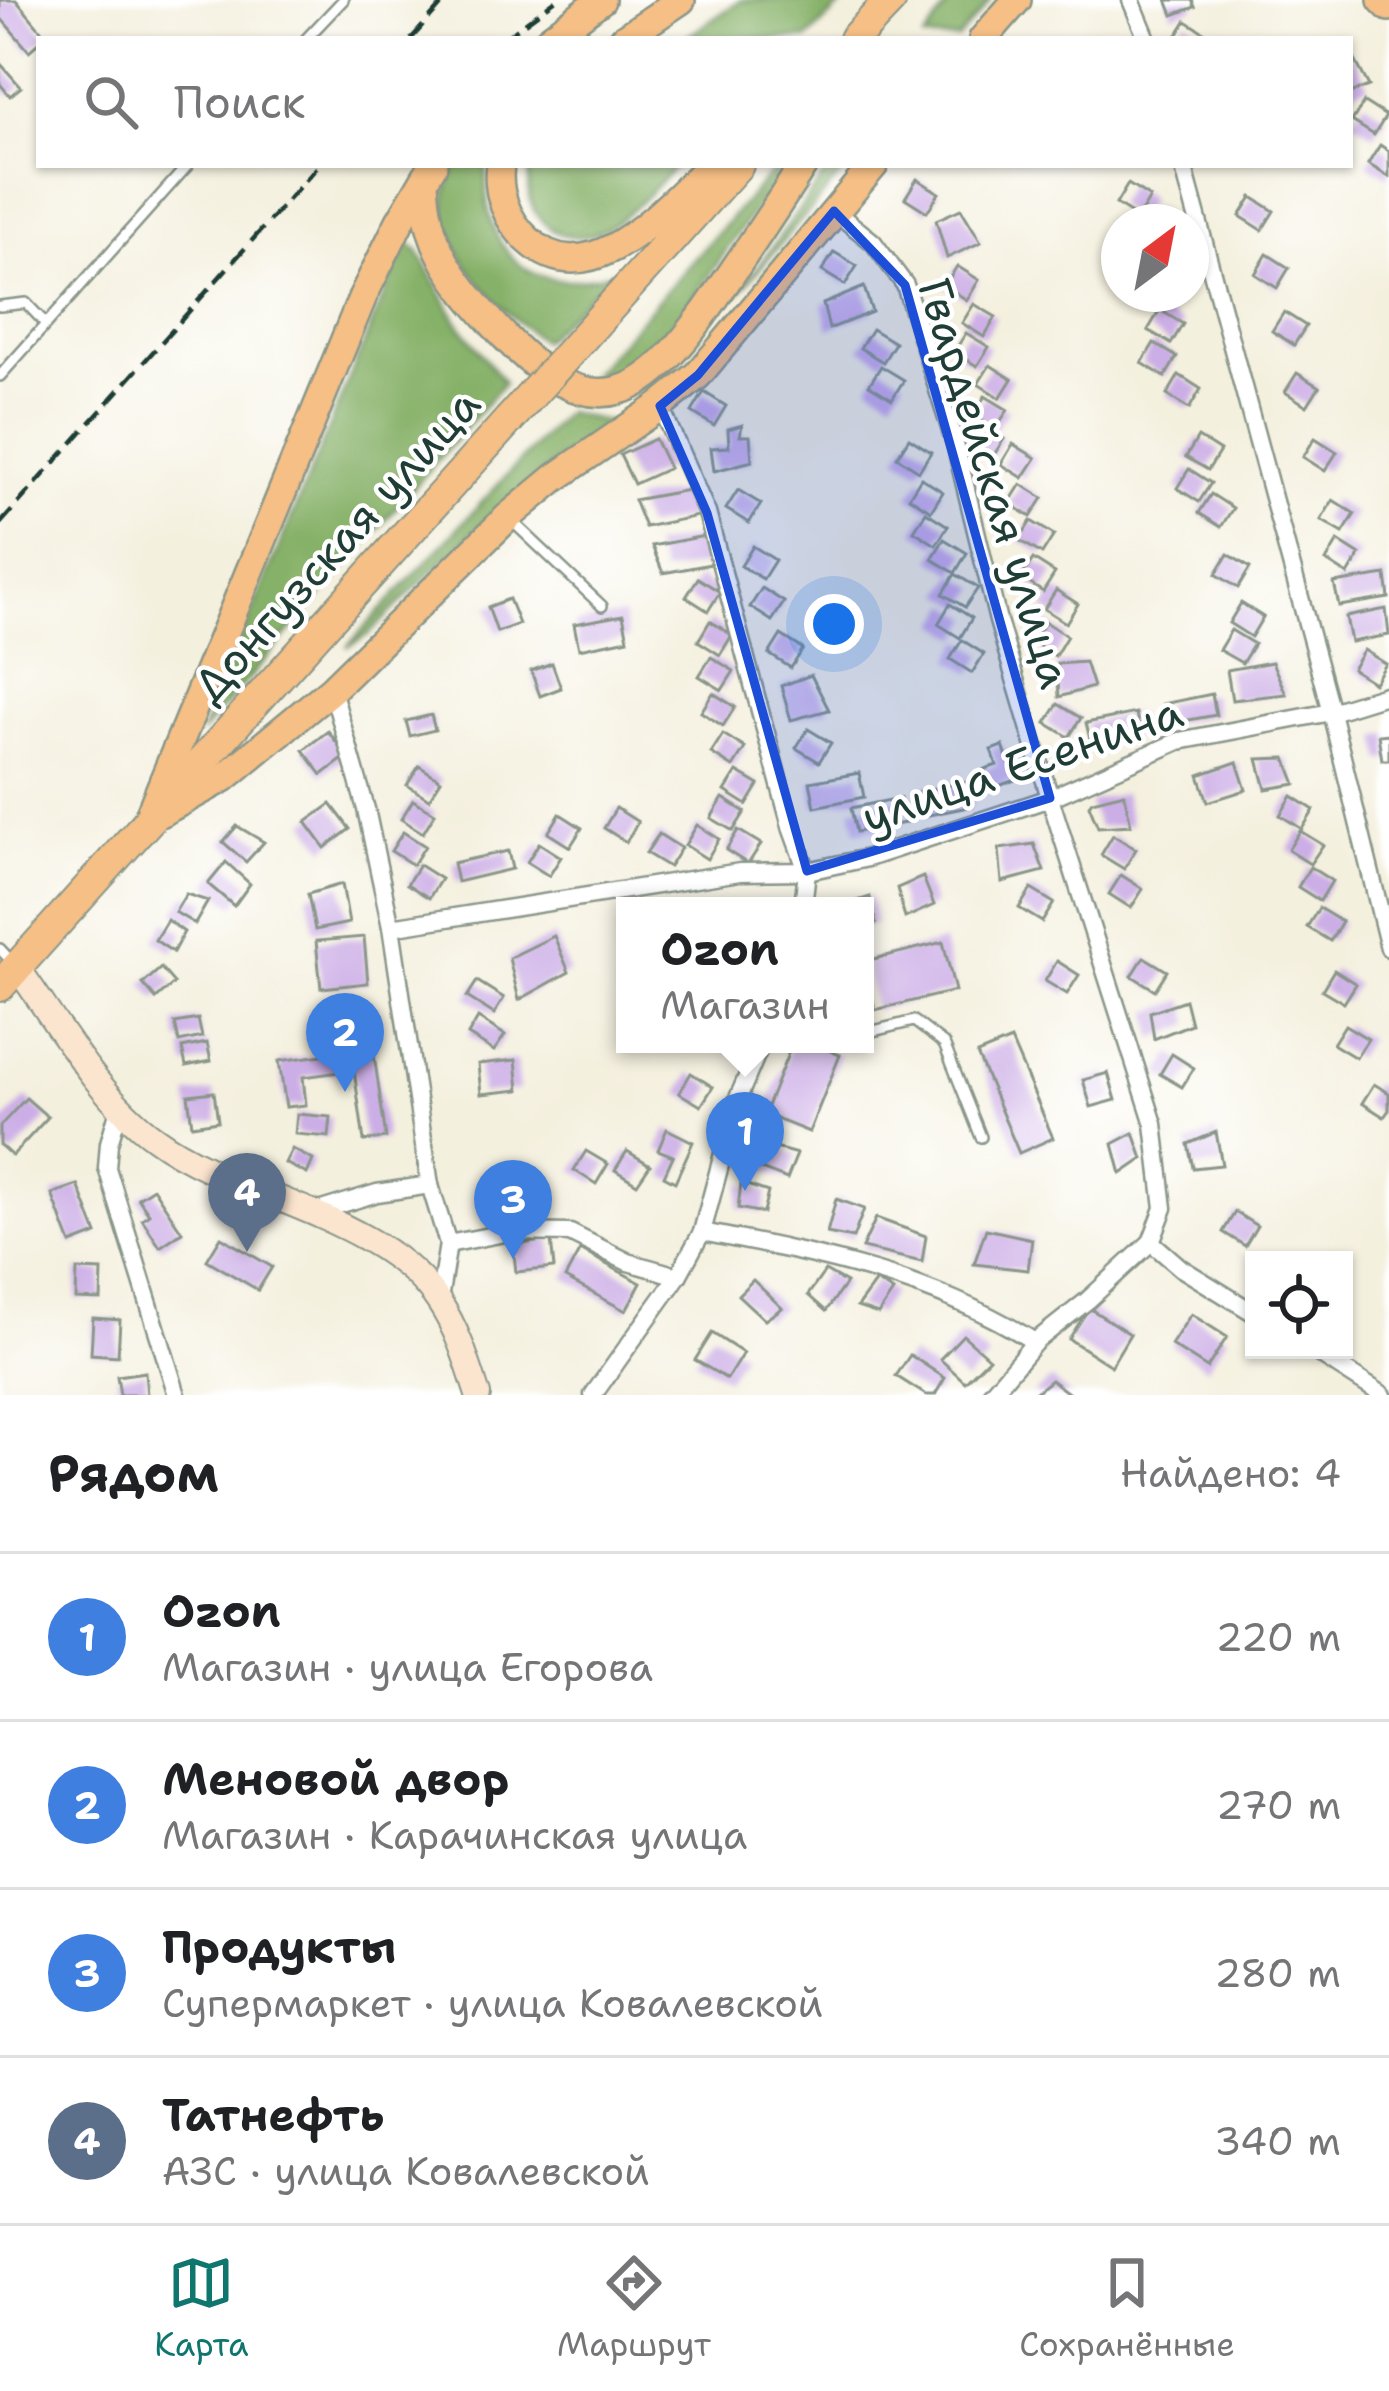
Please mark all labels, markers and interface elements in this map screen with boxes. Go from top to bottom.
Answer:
search box [36,36,1353,168]
icon: search [78,69,144,135]
text: Поиск [174,72,305,132]
north arrow [1101,204,1209,312]
street label: Гвардейская улица [904,271,1086,695]
street label: Донгузская улица [179,375,493,715]
your location [804,594,864,654]
street label: улица Есенина [854,681,1190,847]
popup [616,897,874,1053]
text: Ozon [660,919,779,979]
text: Магазин [660,979,830,1031]
pin: 2 [306,993,384,1092]
pin: 1 [706,1092,784,1191]
pin: 4 [208,1153,286,1252]
pin: 3 [474,1160,552,1259]
map controls [1245,1251,1353,1359]
button: locate [1245,1251,1353,1359]
text: Рядом [48,1439,219,1507]
text: Найдено: 4 [1120,1447,1341,1499]
text: Ozon [162,1581,281,1641]
text: 1 [78,1611,96,1663]
text: 220 m [1215,1611,1341,1663]
text: Магазин · улица Егорова [162,1641,653,1693]
text: Меновой двор [162,1749,509,1809]
text: 2 [73,1779,101,1831]
text: 270 m [1216,1779,1341,1831]
text: Магазин · Карачинская улица [162,1809,747,1861]
text: Продукты [162,1917,396,1977]
text: 3 [73,1947,101,1999]
text: 280 m [1214,1947,1341,1999]
text: Супермаркет · улица Ковалевской [162,1977,823,2029]
text: Татнефть [162,2085,384,2145]
text: 4 [73,2115,101,2167]
text: 340 m [1214,2115,1341,2167]
text: АЗС · улица Ковалевской [162,2145,649,2197]
tab: Карта [154,2250,249,2367]
tab: Маршрут [557,2250,711,2367]
tab: Сохранённые [1019,2250,1235,2367]

